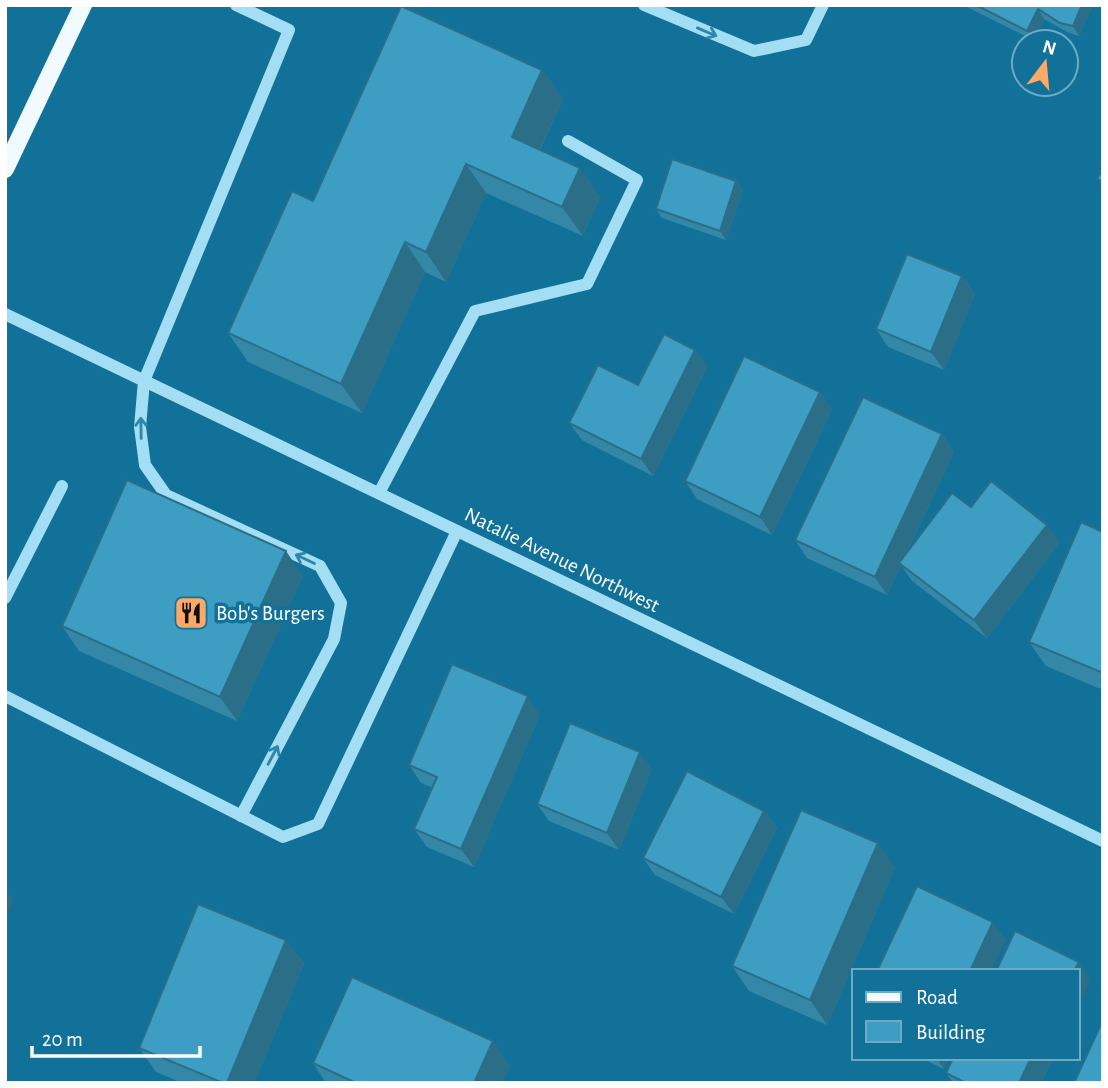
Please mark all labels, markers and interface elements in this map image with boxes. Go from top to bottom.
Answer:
one-way arrow [696,26,718,39]
north arrow [1010,28,1080,98]
text: N [1040,37,1058,59]
one-way arrow [135,416,148,439]
street label: Natalie Avenue Northwest [461,504,663,617]
one-way arrow [295,552,316,565]
restaurant icon: Bob's Burgers [172,594,210,632]
place label: Bob's Burgers [216,603,325,624]
one-way arrow [266,746,280,766]
legend [852,969,1080,1060]
text: Road [916,987,958,1008]
scale bar [32,1014,200,1058]
text: Building [916,1022,986,1043]
text: 20 m [42,1029,83,1050]

